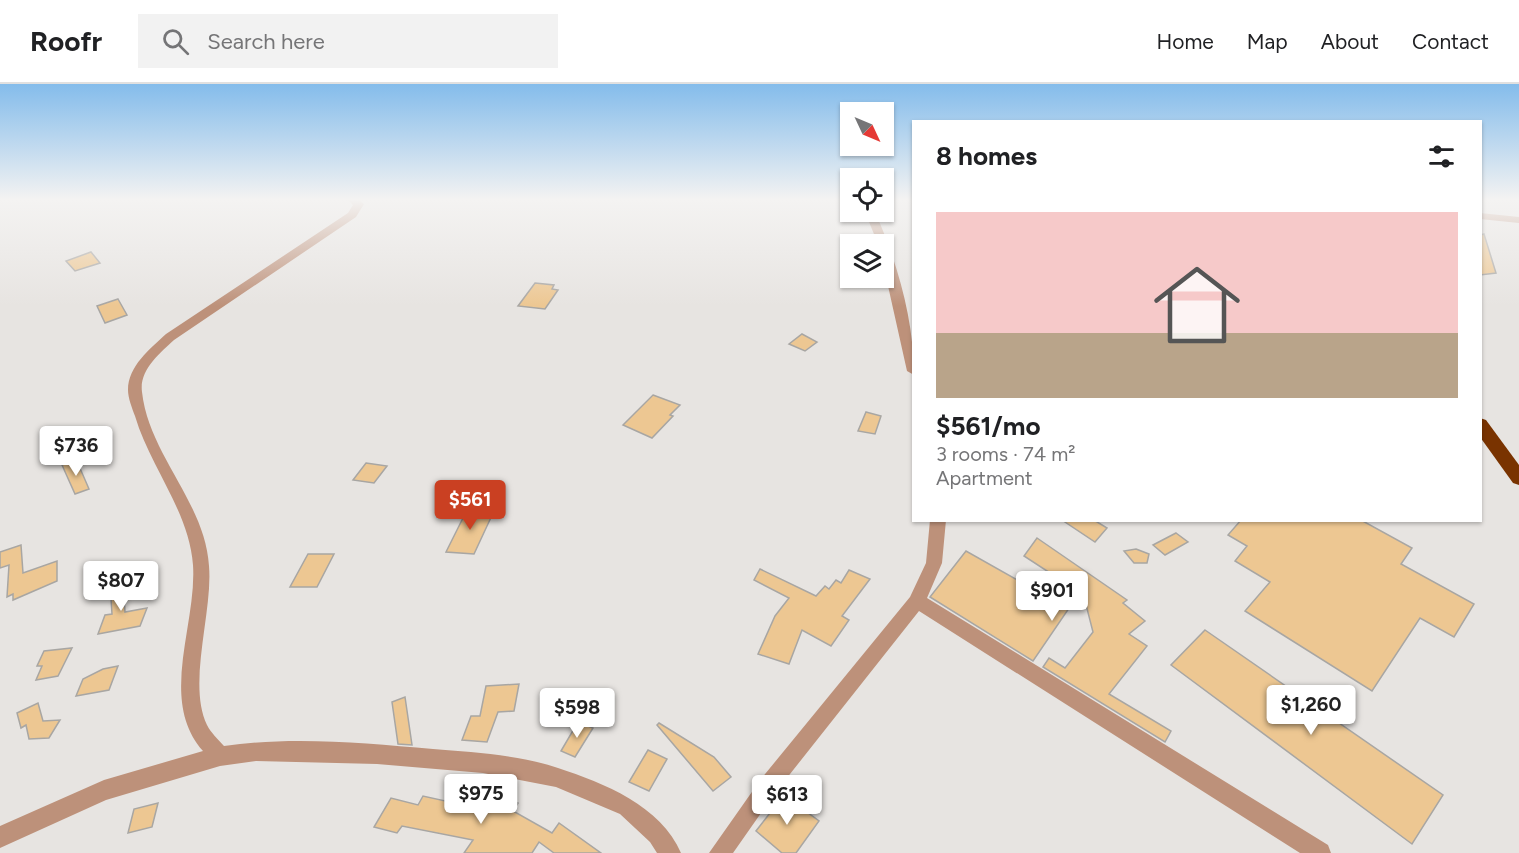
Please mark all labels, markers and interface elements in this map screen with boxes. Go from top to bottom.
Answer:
search box [138,14,558,68]
text: Roofr [30,24,102,58]
icon: search [159,25,192,58]
text: Search here [207,28,325,55]
text: Home [1157,29,1214,54]
text: Map [1247,29,1288,54]
text: About [1321,29,1379,54]
text: Contact [1412,29,1489,54]
north arrow [840,102,894,156]
map controls [840,102,894,288]
text: 8 homes [936,140,1037,172]
icon: filters [1425,140,1458,173]
button: locate [840,168,894,222]
button: layers [840,234,894,288]
icon: home [1143,251,1251,359]
text: $561/mo [936,410,1041,442]
pin: $736 [40,426,112,477]
text: $736 [54,433,98,457]
text: 3 rooms · 74 m² [936,442,1075,466]
text: Apartment [936,466,1033,490]
pin: $561 [434,480,506,531]
text: $561 [449,487,491,511]
pin: $807 [85,561,157,612]
text: $807 [97,568,145,592]
pin: $901 [1016,571,1088,622]
text: $901 [1030,578,1074,602]
pin: $1,260 [1262,685,1360,736]
pin: $598 [541,688,613,739]
text: $1,260 [1281,692,1341,716]
text: $598 [554,695,600,719]
pin: $975 [445,774,517,825]
pin: $613 [751,775,823,826]
text: $975 [458,781,504,805]
text: $613 [766,782,808,806]

